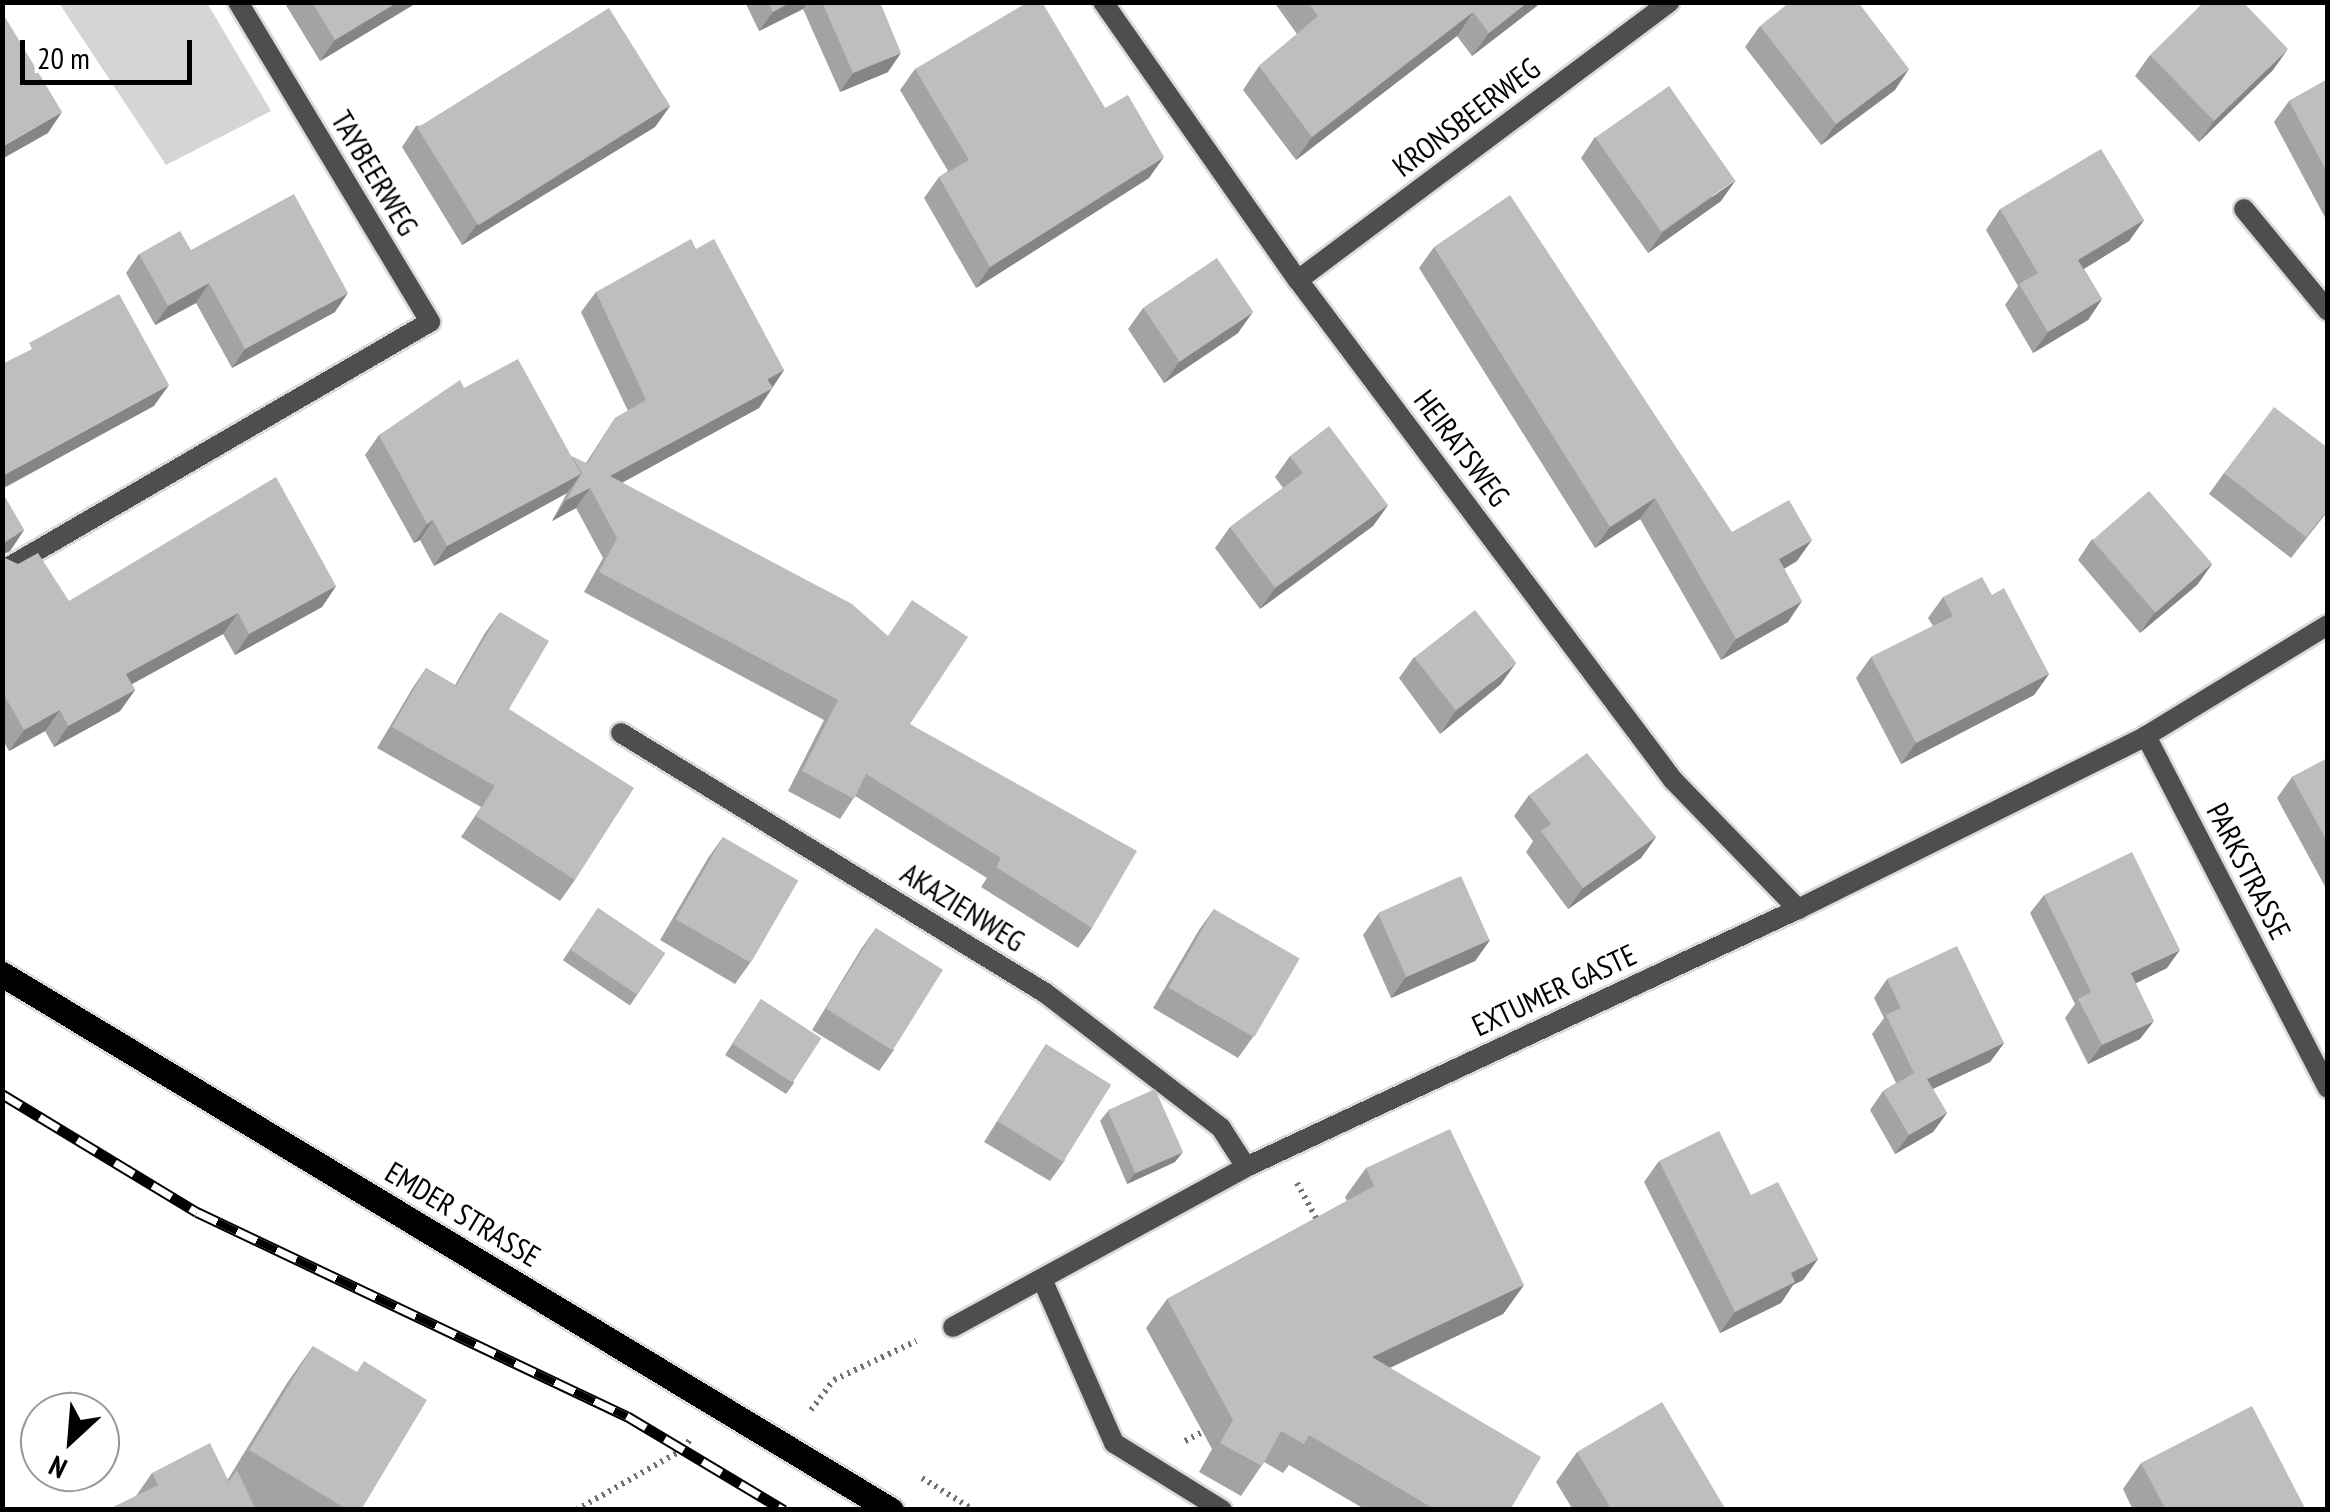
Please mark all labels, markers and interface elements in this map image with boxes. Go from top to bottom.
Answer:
scale bar [25,20,198,82]
text: 20 m [37,38,90,77]
street label: KRONSBEERWEG [1385,50,1547,184]
street label: TAYBEERWEG [324,104,426,242]
street label: HEIRATSWEG [1407,383,1517,513]
street label: PARKSTRASSE [2199,797,2299,945]
street label: AKAZIENWEG [895,855,1031,959]
street label: EXTUMER GASTE [1466,936,1642,1044]
street label: EMDER STRASSE [379,1154,547,1274]
north arrow [20,1392,120,1492]
text: N [43,1448,72,1488]

